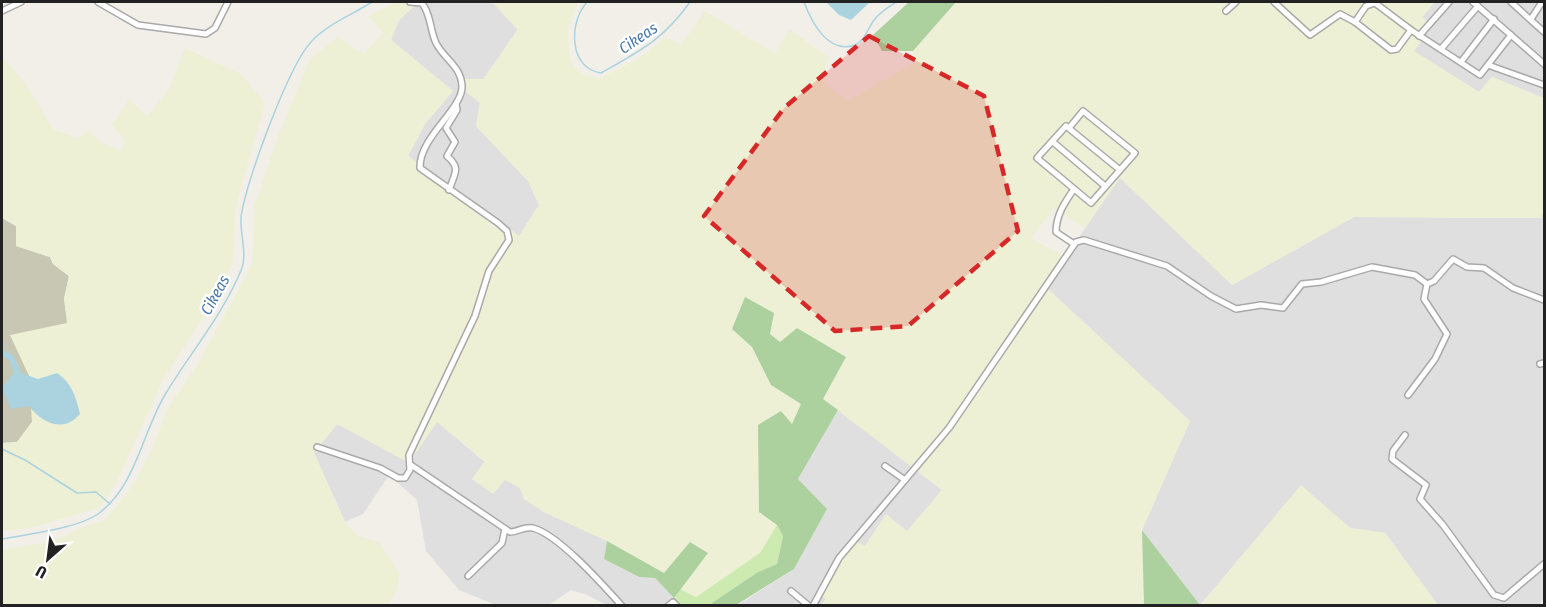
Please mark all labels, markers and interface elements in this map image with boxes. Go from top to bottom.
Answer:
water label: Cikeas [615,18,661,58]
water label: Cikeas [196,272,234,318]
north arrow [18,529,78,589]
text: U [33,561,50,582]

